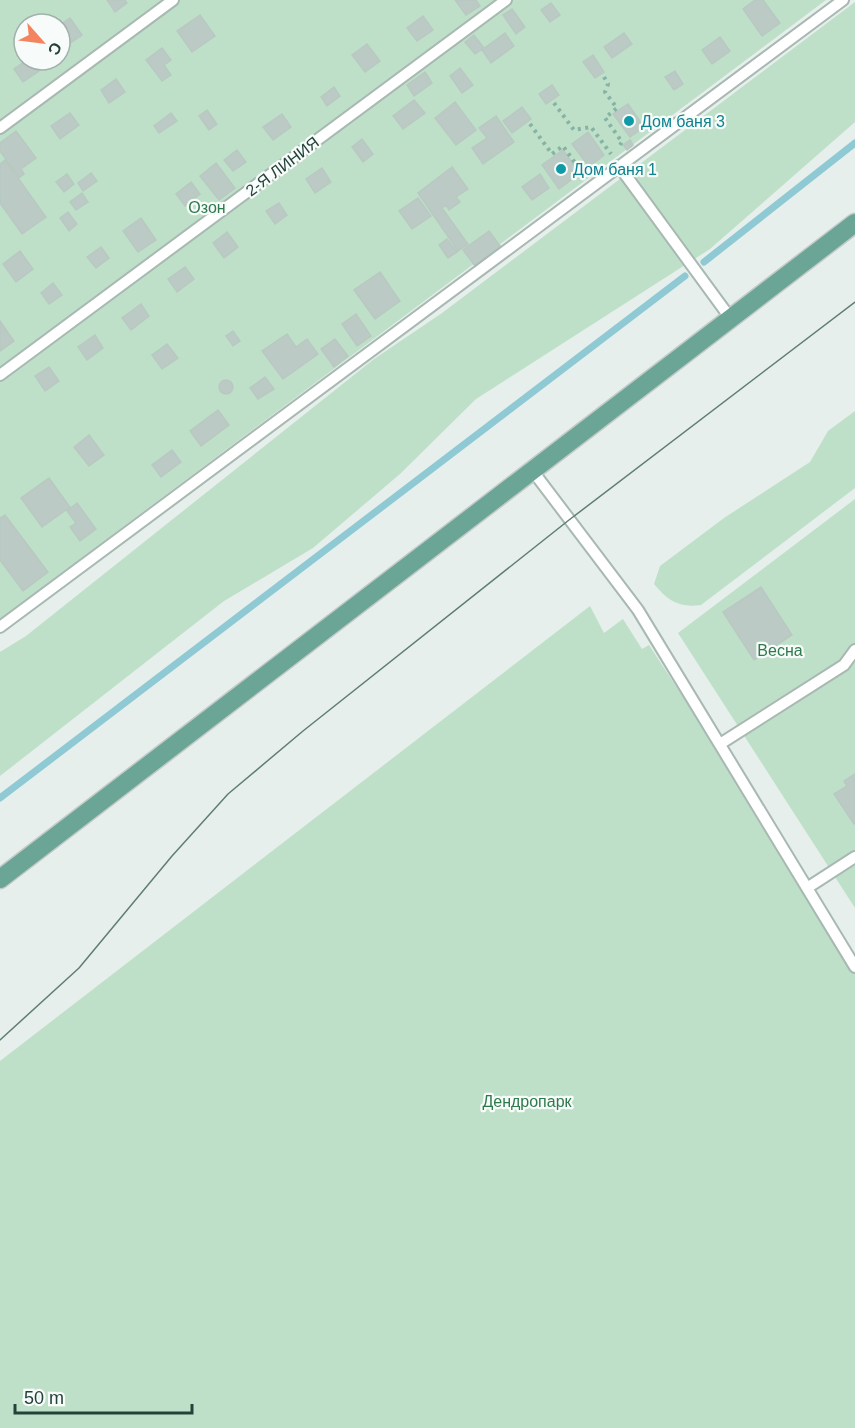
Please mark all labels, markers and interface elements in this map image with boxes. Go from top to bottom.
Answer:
north arrow [12,12,72,72]
text: С [44,40,65,58]
place label: Дом баня 3 [641,113,725,130]
marker: Дом баня 3 [622,114,636,128]
street label: 2-Я ЛИНИЯ [243,133,322,199]
place label: Дом баня 1 [573,161,657,178]
marker: Дом баня 1 [554,162,568,176]
park label: Озон [188,199,226,216]
park label: Весна [757,642,803,659]
park label: Дендропарк [482,1093,573,1110]
scale bar [15,1377,192,1415]
text: 50 m [24,1388,64,1408]

